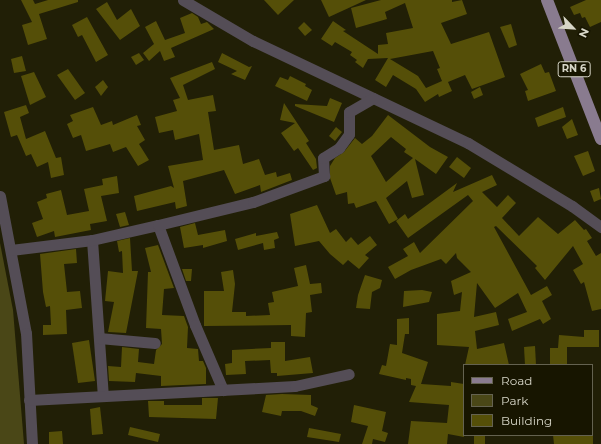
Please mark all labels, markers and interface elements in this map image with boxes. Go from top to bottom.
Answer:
north arrow [553,8,593,48]
text: N [576,26,592,40]
road number: RN 6 [557,61,591,77]
legend [463,364,593,436]
text: Road [501,373,532,388]
text: Park [501,393,528,408]
text: Building [501,413,552,428]

